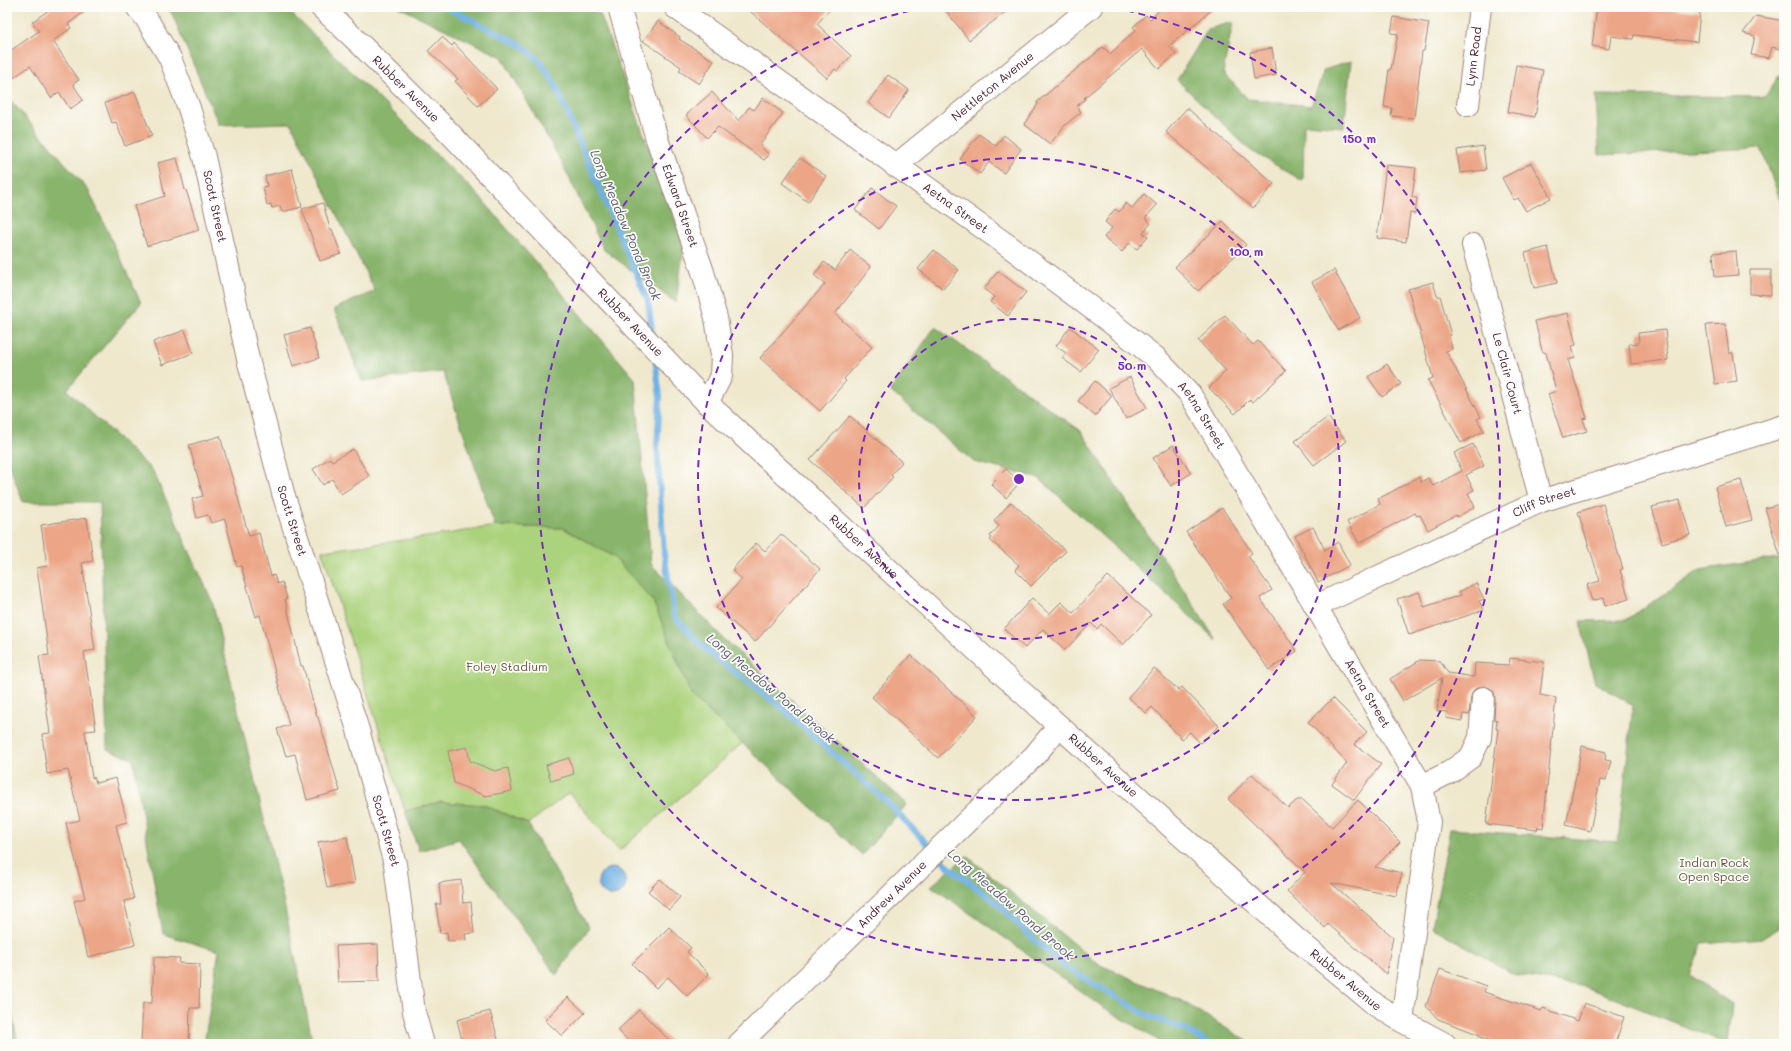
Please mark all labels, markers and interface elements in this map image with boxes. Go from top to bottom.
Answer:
street label: Lynn Road [1461,25,1485,87]
street label: Nettleton Avenue [948,48,1037,124]
street label: Rubber Avenue [369,52,444,125]
text: 150 m [1342,130,1376,146]
water label: Long Meadow Pond Brook [587,147,666,304]
street label: Edward Street [659,162,703,249]
street label: Scott Street [200,168,231,244]
street label: Aetna Street [920,178,992,236]
text: 100 m [1229,243,1263,259]
street label: Rubber Avenue [595,284,667,359]
street label: Le Clair Court [1490,331,1527,416]
text: 50 m [1118,357,1146,373]
street label: Aetna Street [1175,377,1230,451]
centre of rings [1012,472,1026,486]
street label: Cliff Street [1509,482,1578,520]
street label: Scott Street [274,483,311,558]
street label: Rubber Avenue [827,510,903,582]
water label: Long Meadow Pond Brook [704,629,840,747]
street label: Aetna Street [1342,656,1395,730]
park label: Foley Stadium [466,658,548,674]
street label: Rubber Avenue [1065,729,1142,800]
street label: Scott Street [369,793,404,868]
water label: Long Meadow Pond Brook [944,844,1079,964]
park label: Indian Rock Open Space [1679,854,1749,884]
street label: Andrew Avenue [853,856,929,931]
street label: Rubber Avenue [1307,945,1386,1014]

